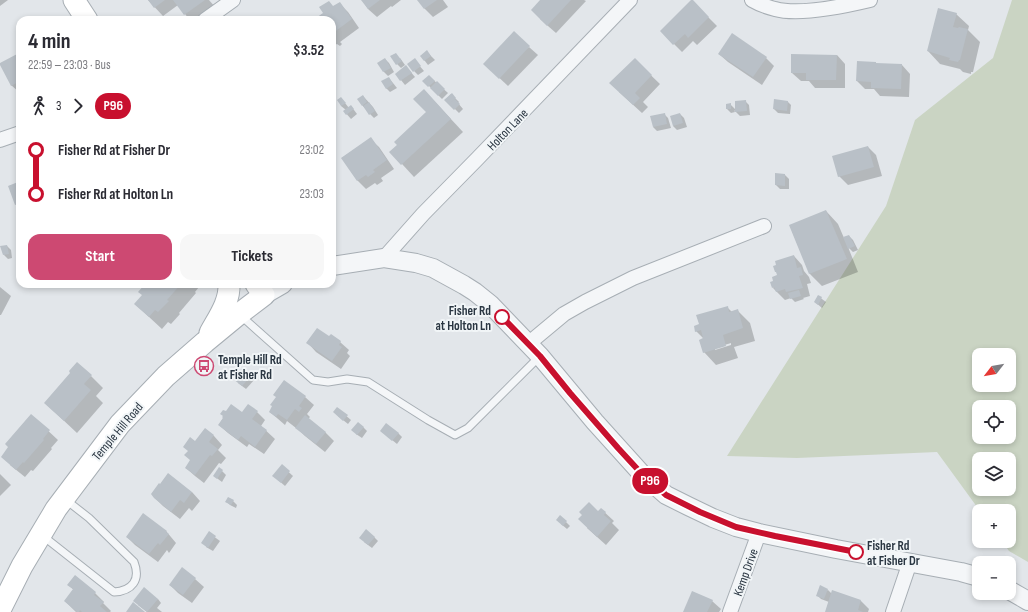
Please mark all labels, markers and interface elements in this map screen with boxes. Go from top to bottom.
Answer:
text: 4 min [28,28,71,55]
text: $3.52 [293,41,324,60]
text: 22:59 – 23:03 · Bus [28,57,111,73]
icon: walk [28,95,50,117]
icon: forward [67,95,89,117]
text: P96 [103,97,123,114]
text: 3 [56,98,61,114]
street label: Holton Lane [484,105,532,154]
text: Fisher Rd at Fisher Dr [58,141,170,160]
text: 23:02 [300,142,324,158]
text: Fisher Rd at Holton Ln [58,185,173,204]
text: 23:03 [299,186,324,202]
button: Start [28,234,172,280]
button: Tickets [180,234,324,280]
place label: Fisher Rd at Holton Ln [436,303,491,334]
marker: Fisher Rd at Holton Ln [494,309,510,325]
north arrow [972,348,1016,392]
map controls [972,348,1016,600]
place label: Temple Hill Rd at Fisher Rd [218,352,282,383]
bus stop icon: Temple Hill Rd at Fisher Rd [193,355,215,377]
street label: Temple Hill Road [89,399,147,464]
button: locate [972,400,1016,444]
button: layers [972,452,1016,496]
line badge: P96 [627,468,673,494]
text: P96 [640,472,660,489]
button: + [972,504,1016,548]
place label: Fisher Rd at Fisher Dr [867,538,920,569]
marker: Fisher Rd at Fisher Dr [848,544,864,560]
street label: Kemp Drive [730,546,762,598]
button: − [972,556,1016,600]

